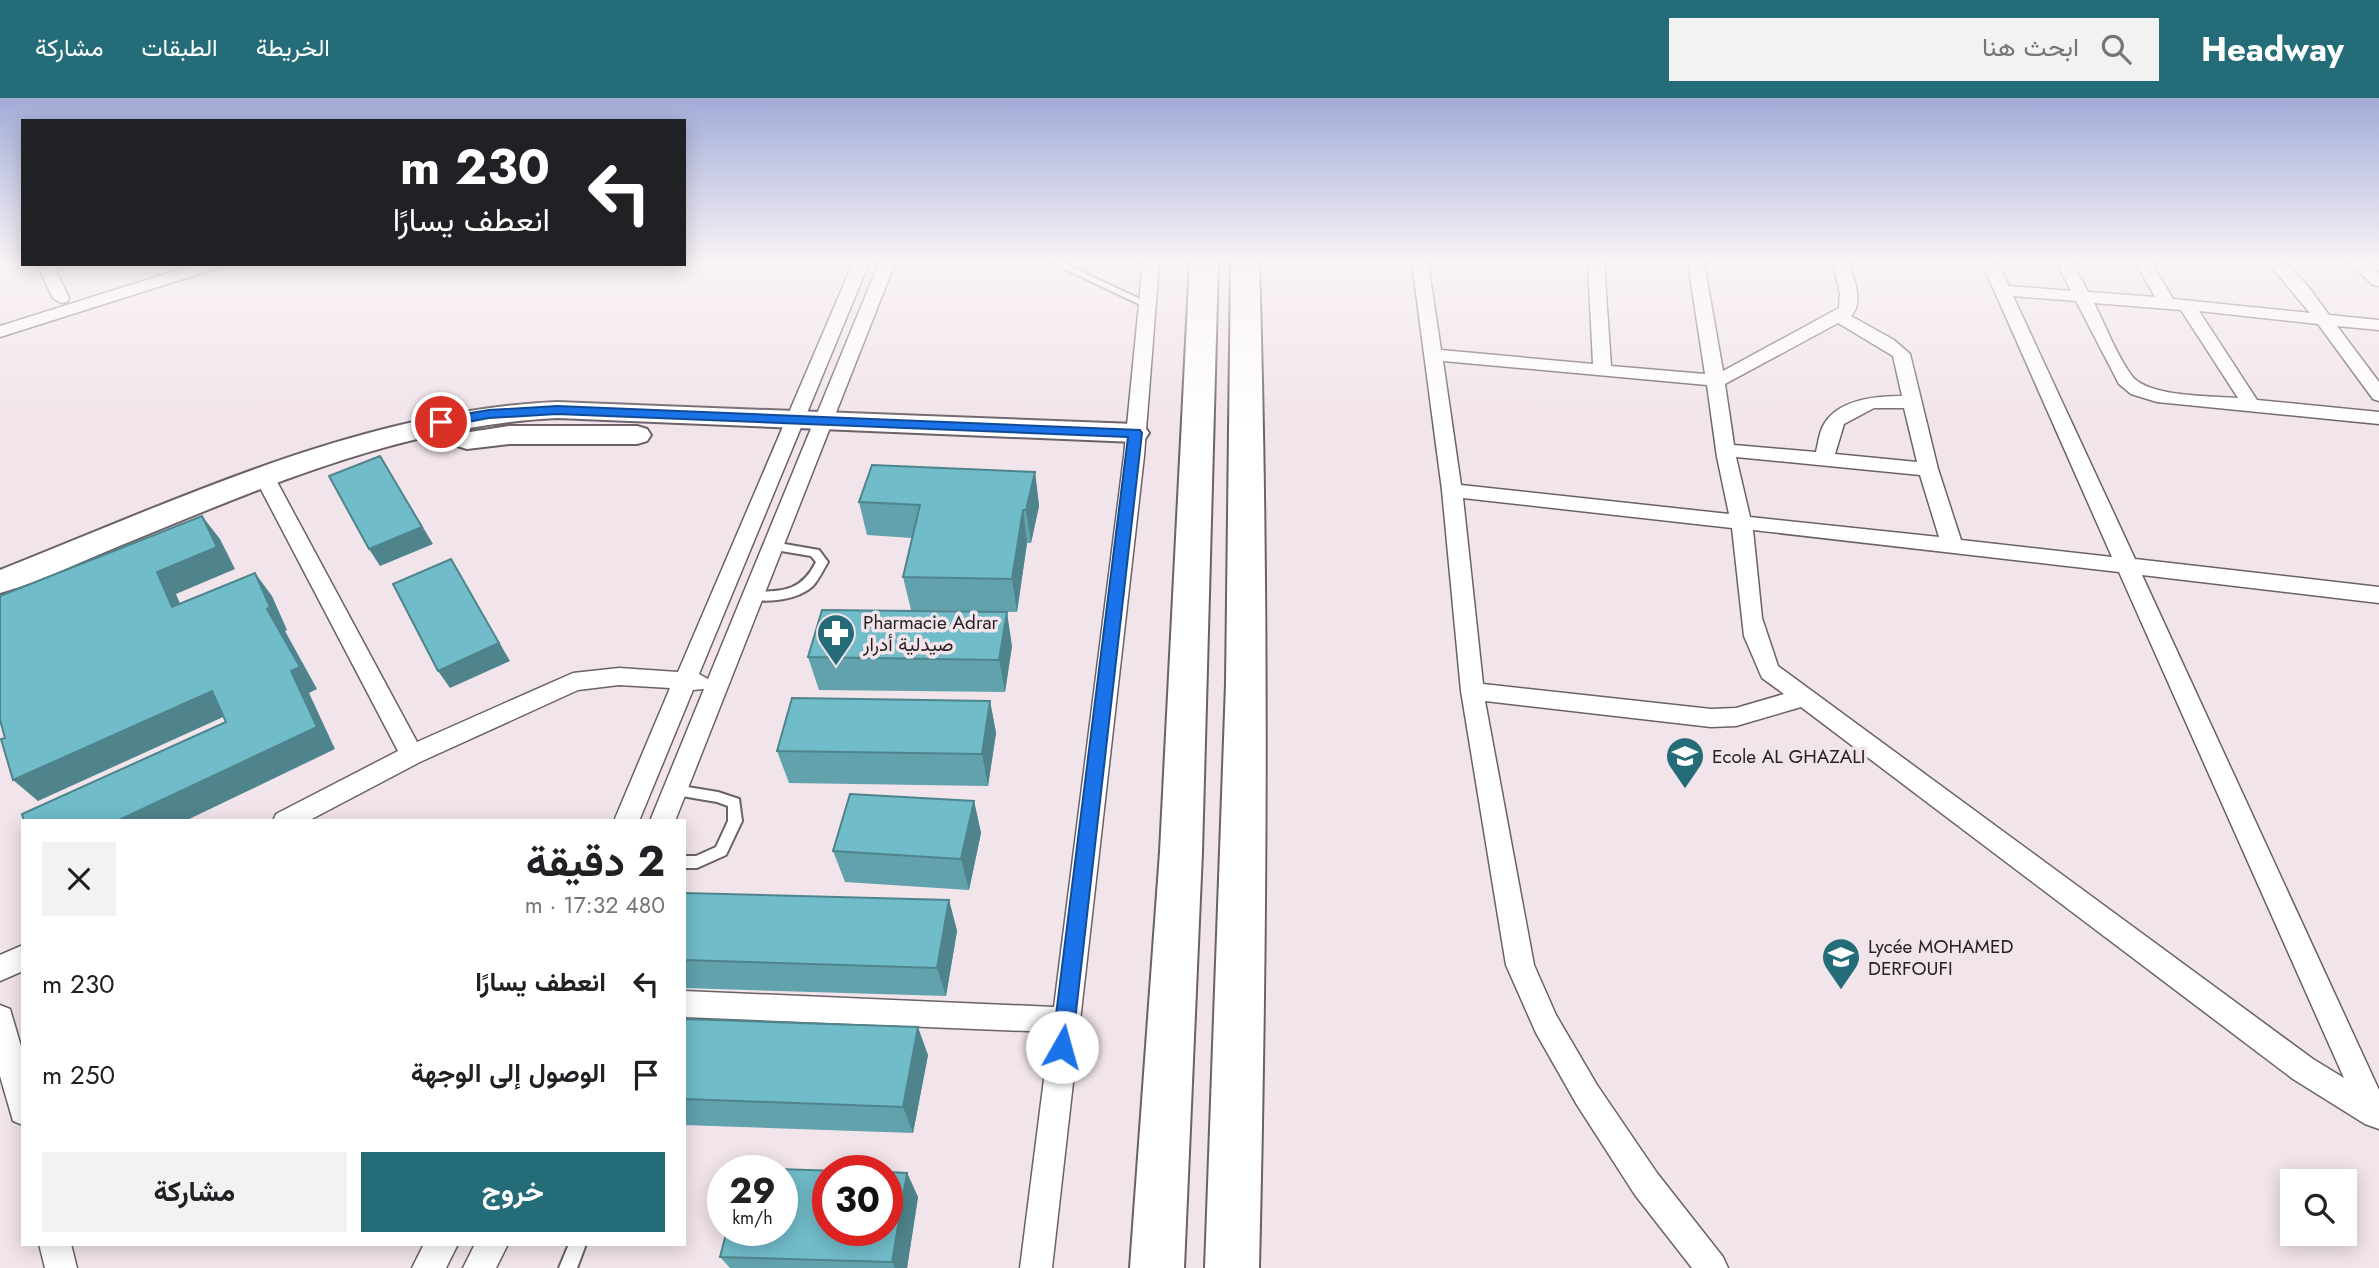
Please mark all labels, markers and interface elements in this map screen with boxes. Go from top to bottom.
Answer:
search box [1669,18,2159,81]
text: Headway [2201,26,2344,73]
text: ابحث هنا [1982,28,2079,66]
text: مشاركة [35,30,103,65]
text: الطبقات [141,30,218,65]
text: الخريطة [256,30,330,65]
icon: search [2097,30,2135,68]
text: 230 m [400,132,550,202]
icon: left [574,147,665,238]
text: انعطف يسارًا [393,197,550,243]
pin [411,392,471,452]
icon: arrive [422,403,460,441]
place label: Pharmacie Adrar صيدلية أدرار [862,609,999,658]
pharmacy icon: Pharmacie Adrar صيدلية أدرار [815,612,857,667]
school or university icon: Ecole AL GHAZALI [1664,735,1706,790]
place label: Ecole AL GHAZALI [1712,743,1866,770]
text: 2 دقيقة [526,831,665,892]
button: close [42,842,116,916]
text: 480 m · 17:32 [525,888,665,922]
place label: Lycée MOHAMED DERFOUFI [1868,933,2013,982]
school or university icon: Lycée MOHAMED DERFOUFI [1820,936,1862,991]
text: انعطف يسارًا [475,963,606,1001]
text: 230 m [42,965,115,1003]
icon: left [627,965,665,1003]
position arrow [1025,1010,1099,1084]
text: الوصول إلى الوجهة [411,1054,606,1092]
text: 250 m [42,1056,115,1094]
icon: arrive [627,1056,665,1094]
button: مشاركة [42,1152,347,1232]
button: خروج [361,1152,665,1232]
speed limit sign: 30 [812,1155,903,1246]
text: 29 [729,1166,776,1216]
map controls [2280,1169,2357,1246]
button: search [2280,1169,2357,1246]
text: km/h [732,1205,773,1231]

